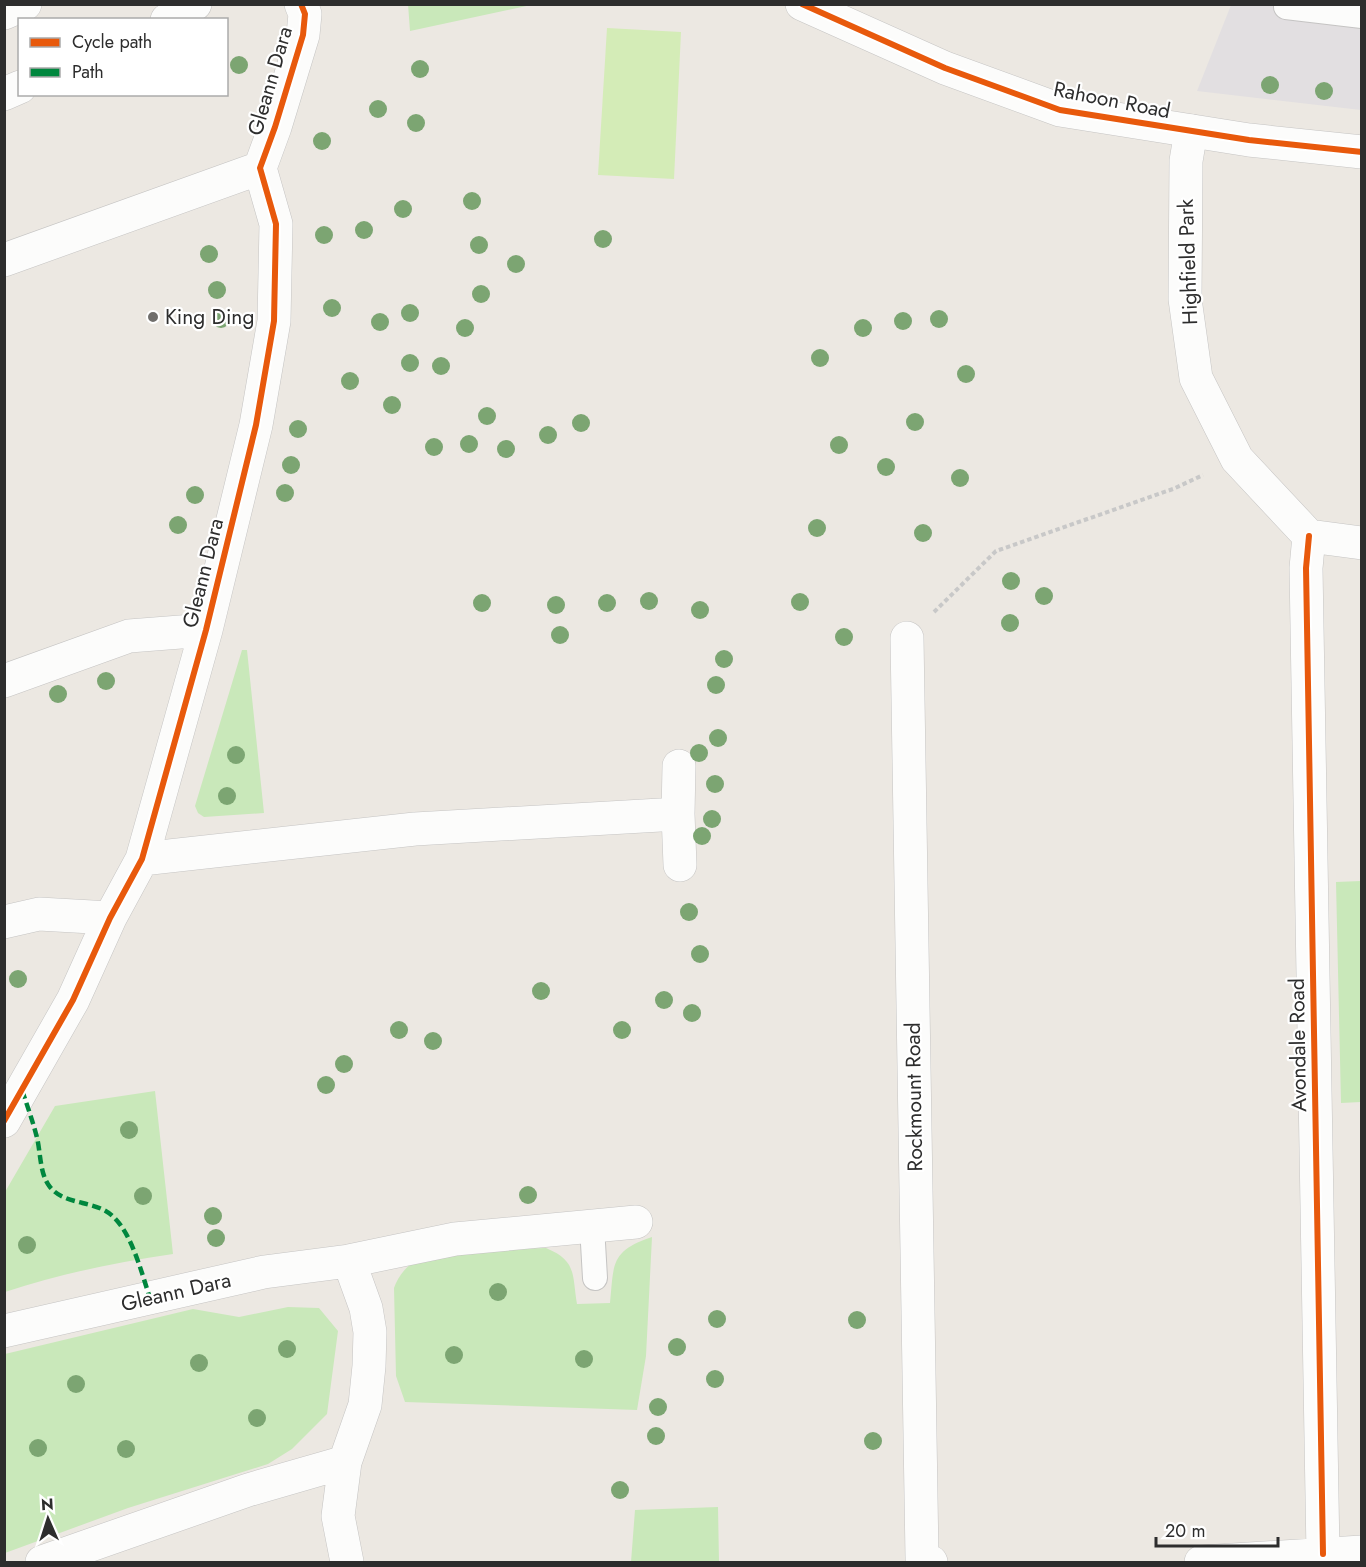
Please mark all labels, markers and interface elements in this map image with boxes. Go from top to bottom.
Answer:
legend [18,18,228,96]
street label: Gleann Dara [240,23,300,139]
text: Cycle path [72,29,152,55]
text: Path [72,59,104,85]
street label: Rahoon Road [1051,74,1173,126]
street label: Highfield Park [1171,198,1205,326]
place label: King Ding [165,302,254,332]
marker: King Ding [146,310,160,324]
street label: Gleann Dara [175,515,231,631]
street label: Avondale Road [1282,978,1314,1112]
street label: Rockmount Road [898,1022,930,1172]
street label: Gleann Dara [118,1265,234,1319]
north arrow [18,1489,78,1549]
text: N [40,1493,54,1516]
scale bar [1156,1510,1278,1548]
text: 20 m [1165,1518,1205,1544]

